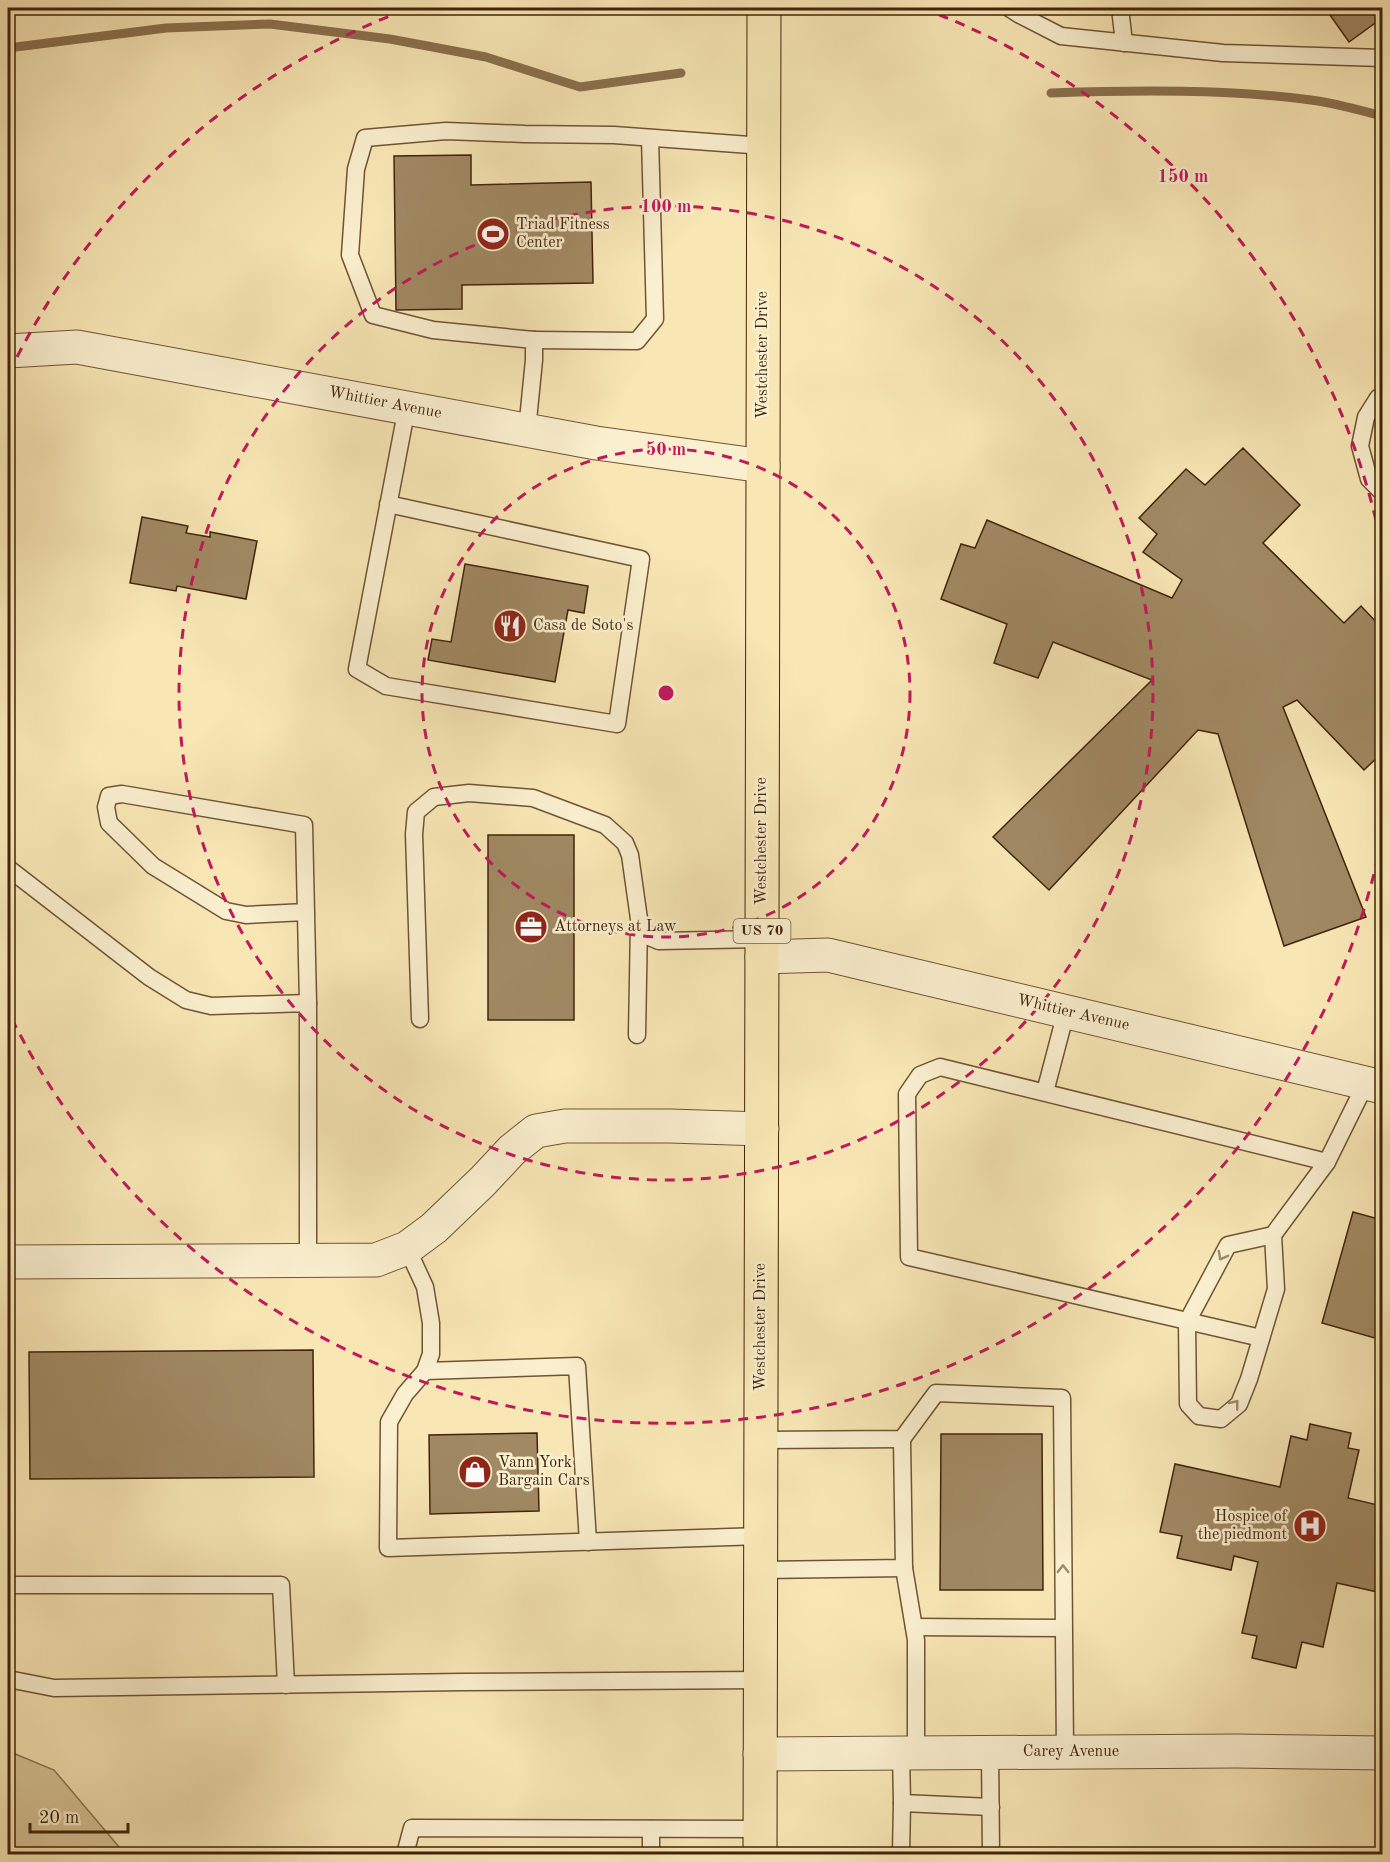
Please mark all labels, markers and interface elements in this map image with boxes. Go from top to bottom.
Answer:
text: 150 m [1158,168,1208,186]
text: 100 m [641,198,691,216]
sports icon: Triad Fitness Center [475,216,511,252]
place label: Triad Fitness Center [516,217,610,251]
street label: Westchester Drive [755,291,771,419]
street label: Whittier Avenue [327,384,443,422]
text: 50 m [646,441,686,459]
restaurant icon: Casa de Soto's [492,608,528,644]
place label: Casa de Soto's [533,618,633,634]
centre of rings [656,683,676,703]
street label: Westchester Drive [754,777,770,905]
office icon: Attorneys at Law [513,909,549,945]
place label: Attorneys at Law [554,919,677,935]
road number: US 70 [734,919,790,943]
street label: Whittier Avenue [1015,992,1131,1034]
one-way arrow [1218,1250,1229,1260]
street label: Westchester Drive [753,1263,769,1391]
one-way arrow [1228,1400,1239,1411]
shop icon: Vann York Bargain Cars [457,1454,493,1490]
place label: Vann York Bargain Cars [498,1455,590,1489]
hospital icon: Hospice of the piedmont [1292,1508,1328,1544]
place label: Hospice of the piedmont [1198,1509,1288,1543]
one-way arrow [1057,1565,1069,1574]
street label: Carey Avenue [1023,1744,1119,1760]
scale bar [30,1796,128,1834]
text: 20 m [39,1809,79,1827]

